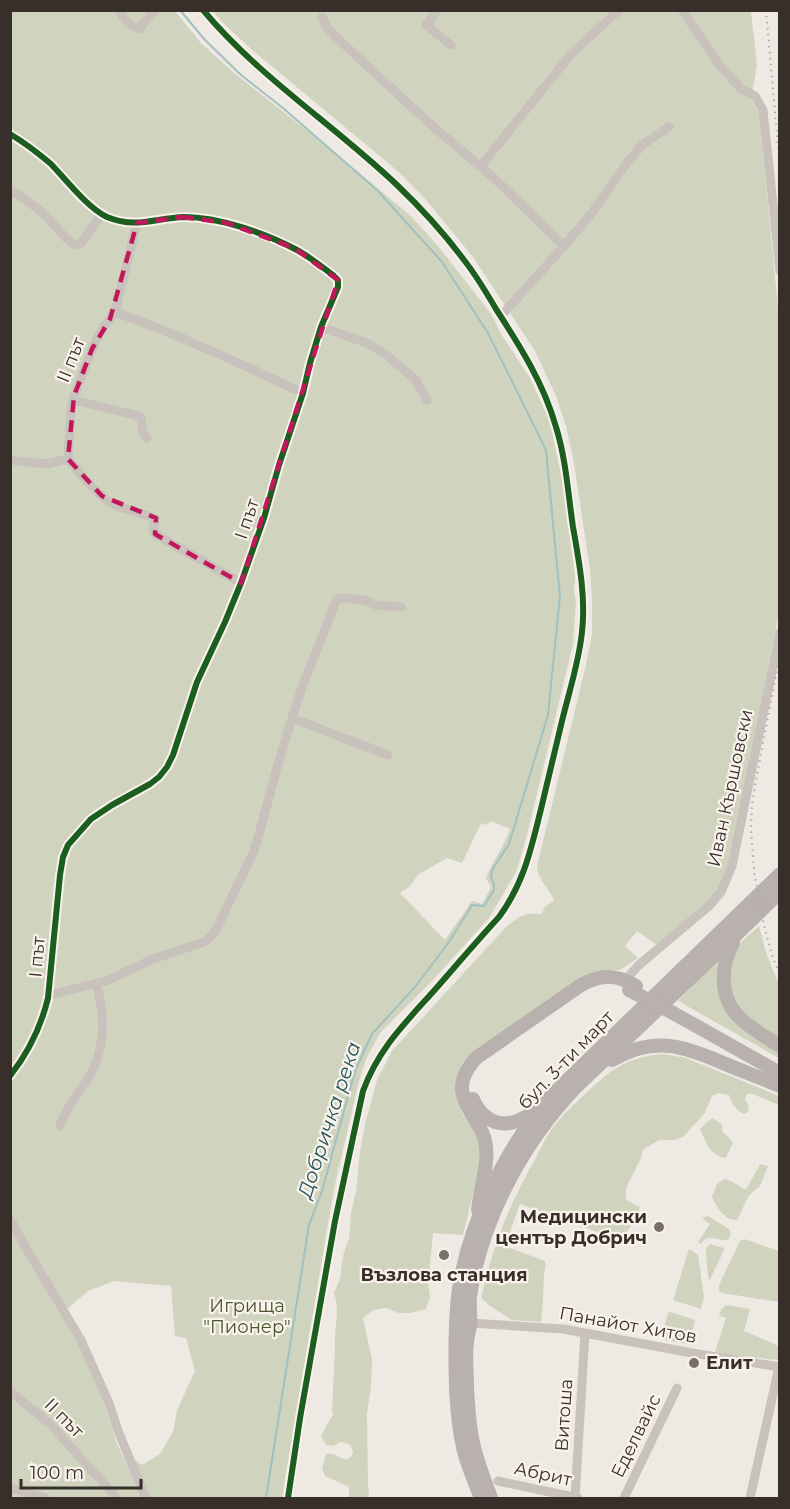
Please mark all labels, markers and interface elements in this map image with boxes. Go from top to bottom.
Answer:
street label: ІІ път [52,334,90,386]
street label: І път [230,496,264,542]
street label: Иван Кършовски [703,707,757,869]
street label: І път [24,935,50,978]
street label: бул. 3-ти март [513,1006,619,1114]
water label: Добричка река [292,1039,366,1203]
place label: Медицински център Добрич [495,1206,647,1249]
marker: Медицински център Добрич [652,1220,666,1234]
marker: Възлова станция [437,1248,451,1262]
place label: Възлова станция [361,1264,527,1286]
park label: Игрища "Пионер" [203,1295,291,1338]
street label: Панайот Хитов [558,1302,698,1348]
place label: Елит [706,1352,753,1374]
marker: Елит [687,1356,701,1370]
street label: Витоша [550,1378,578,1452]
street label: Еделвайс [606,1391,666,1481]
street label: ІІ път [40,1394,89,1443]
scale bar [21,1452,141,1490]
street label: Абрит [512,1457,574,1491]
text: 100 m [30,1462,84,1484]

